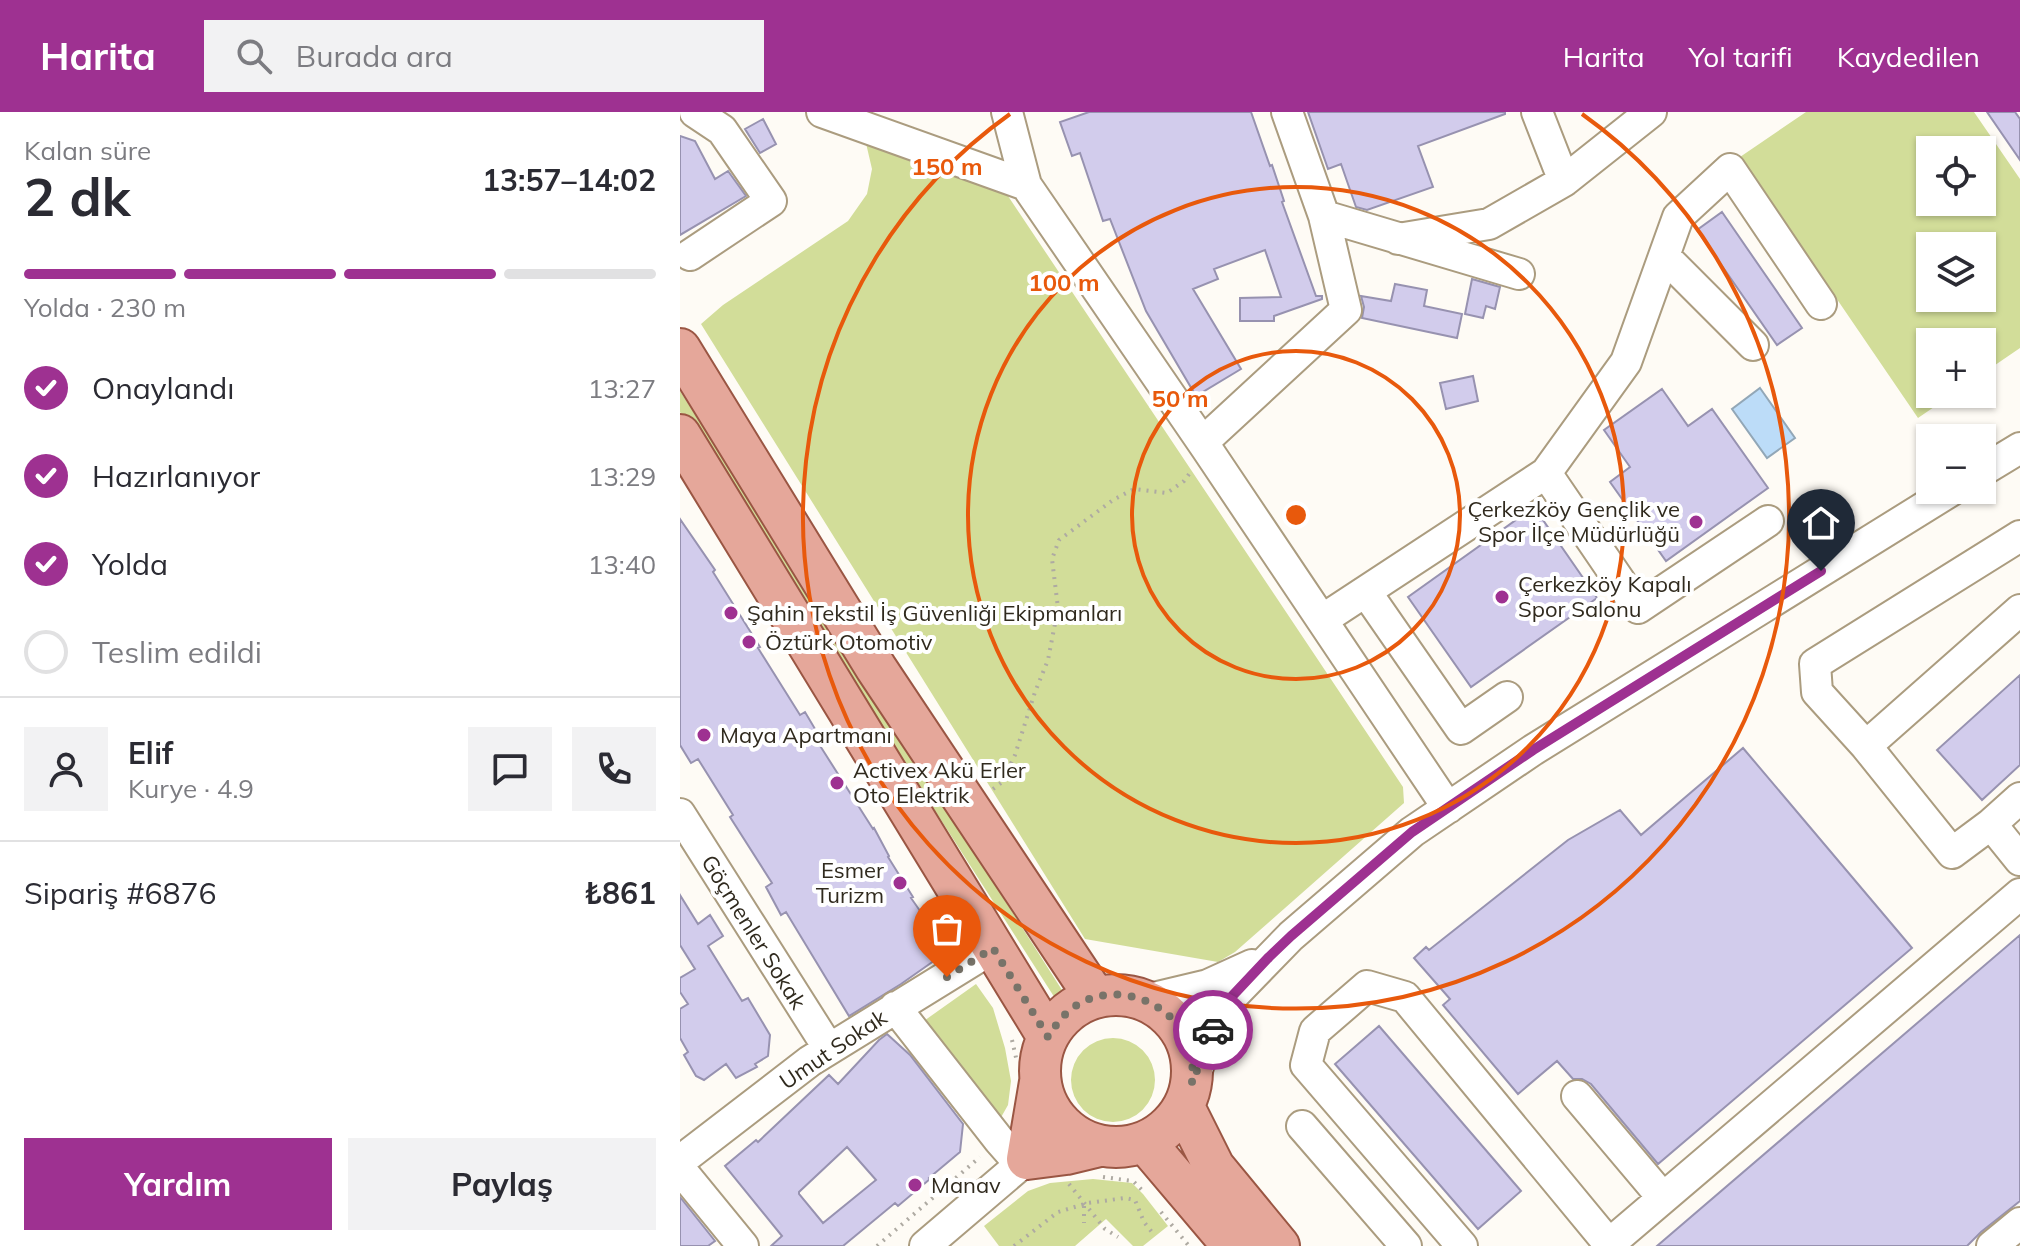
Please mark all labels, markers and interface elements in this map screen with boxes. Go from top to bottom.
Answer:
search box [204,20,764,92]
text: Harita [40,32,156,80]
icon: search [232,34,276,78]
text: Burada ara [296,37,453,75]
text: Harita [1563,39,1644,74]
text: Yol tarifi [1688,39,1793,74]
text: Kaydedilen [1837,39,1980,74]
text: Kalan süre [24,134,151,167]
map controls [1916,136,1996,504]
button: locate [1916,136,1996,216]
text: 150 m [911,151,983,181]
text: 13:57–14:02 [482,161,656,199]
text: 2 dk [24,164,130,229]
button: layers [1916,232,1996,312]
text: 100 m [1028,267,1100,297]
text: Yolda · 230 m [24,291,186,324]
button: + [1916,328,1996,408]
icon: check [24,366,68,410]
text: Onaylandı [92,369,234,407]
text: 13:27 [588,372,656,405]
text: 50 m [1152,383,1208,413]
button: − [1916,424,1996,504]
icon: check [24,454,68,498]
text: Hazırlanıyor [92,457,260,495]
text: 13:29 [588,460,656,493]
pin [1787,489,1855,571]
place label: Çerkezköy Gençlik ve Spor İlçe Müdürlüğü [1467,495,1680,548]
centre of rings [1282,501,1310,529]
icon: home [1799,501,1843,545]
marker: Çerkezköy Gençlik ve Spor İlçe Müdürlüğü [1687,513,1705,531]
icon: check [24,542,68,586]
text: Yolda [92,545,168,583]
text: 13:40 [588,548,656,581]
place label: Çerkezköy Kapalı Spor Salonu [1518,570,1692,623]
marker: Çerkezköy Kapalı Spor Salonu [1493,588,1511,606]
place label: Şahin Tekstil İş Güvenliği Ekipmanları [747,599,1122,627]
marker: Şahin Tekstil İş Güvenliği Ekipmanları [722,604,740,622]
place label: Öztürk Otomotiv [765,628,933,656]
text: Teslim edildi [92,633,262,671]
marker: Öztürk Otomotiv [740,633,758,651]
place label: Maya Apartmanı [720,721,892,749]
marker: Maya Apartmanı [695,726,713,744]
button: person [24,727,108,811]
button: chat [468,727,552,811]
button: phone [572,727,656,811]
text: Elif [128,734,173,772]
place label: Activex Akü Erler Oto Elektrik [853,756,1026,809]
text: Kurye · 4.9 [128,772,254,805]
marker: Activex Akü Erler Oto Elektrik [828,774,846,792]
street label: Göçmenler Sokak [695,850,813,1015]
place label: Esmer Turizm [816,856,884,909]
text: Sipariş #6876 [24,874,217,912]
text: ₺861 [584,874,656,912]
marker: Esmer Turizm [891,874,909,892]
pin [913,895,981,977]
icon: bag [925,907,969,951]
courier [1173,990,1253,1070]
street label: Umut Sokak [774,1002,893,1095]
icon: car [1191,1008,1235,1052]
button: Yardım [24,1138,332,1230]
button: Paylaş [348,1138,656,1230]
place label: Manav [931,1171,1001,1199]
marker: Manav [906,1176,924,1194]

